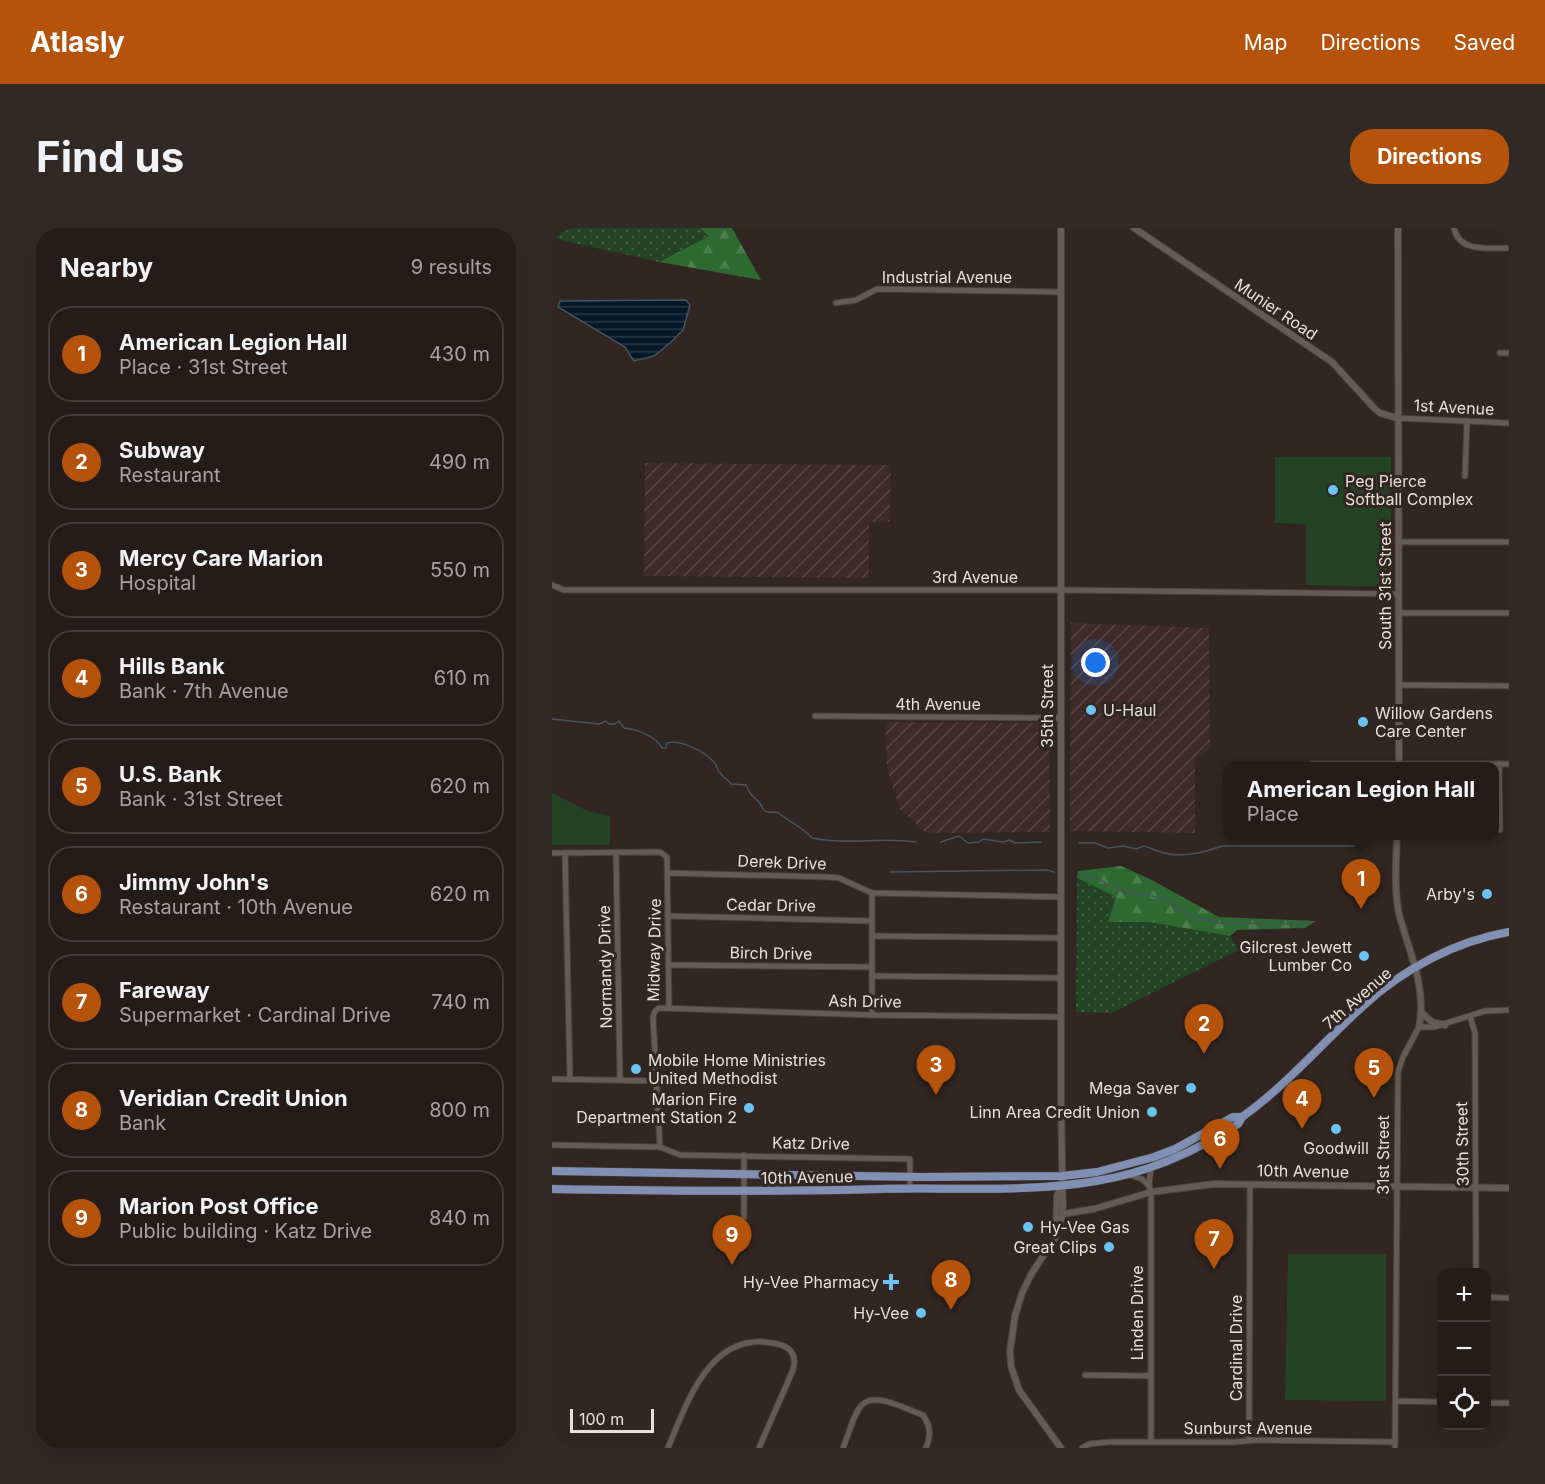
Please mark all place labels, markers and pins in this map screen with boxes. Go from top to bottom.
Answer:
place label: Peg Pierce Softball Complex [1345,471,1474,509]
marker: Peg Pierce Softball Complex [1326,483,1340,497]
place label: U-Haul [1103,700,1156,720]
marker: U-Haul [1084,703,1098,717]
place label: Willow Gardens Care Center [1375,703,1493,741]
marker: Willow Gardens Care Center [1356,715,1370,729]
pin: 1 [1342,860,1380,909]
place label: Arby's [1426,884,1475,904]
marker: Arby's [1480,887,1494,901]
place label: Gilcrest Jewett Lumber Co [1240,937,1352,975]
marker: Gilcrest Jewett Lumber Co [1357,949,1371,963]
pin: 2 [1184,1004,1224,1054]
pin: 3 [916,1046,956,1095]
pin: 5 [1354,1048,1394,1098]
place label: Mobile Home Ministries United Methodist [648,1050,826,1088]
marker: Mobile Home Ministries United Methodist [629,1062,643,1076]
place label: Mega Saver [1089,1078,1179,1098]
pin: 4 [1282,1080,1322,1129]
marker: Mega Saver [1184,1081,1198,1095]
place label: Marion Fire Department Station 2 [576,1089,737,1127]
marker: Marion Fire Department Station 2 [742,1101,756,1115]
place label: Linn Area Credit Union [969,1102,1140,1122]
marker: Linn Area Credit Union [1145,1105,1159,1119]
pin: 6 [1200,1120,1240,1169]
marker: Goodwill [1329,1122,1343,1136]
place label: Goodwill [1303,1138,1369,1158]
pin: 9 [712,1216,752,1265]
place label: Hy-Vee Gas [1040,1217,1130,1237]
marker: Hy-Vee Gas [1021,1220,1035,1234]
pin: 7 [1194,1220,1234,1269]
place label: Great Clips [1013,1237,1097,1257]
marker: Great Clips [1102,1240,1116,1254]
pin: 8 [932,1260,970,1310]
place label: Hy-Vee Pharmacy [743,1272,879,1292]
marker: Hy-Vee Pharmacy [884,1275,898,1289]
place label: Hy-Vee [853,1303,909,1323]
marker: Hy-Vee [914,1306,928,1320]

